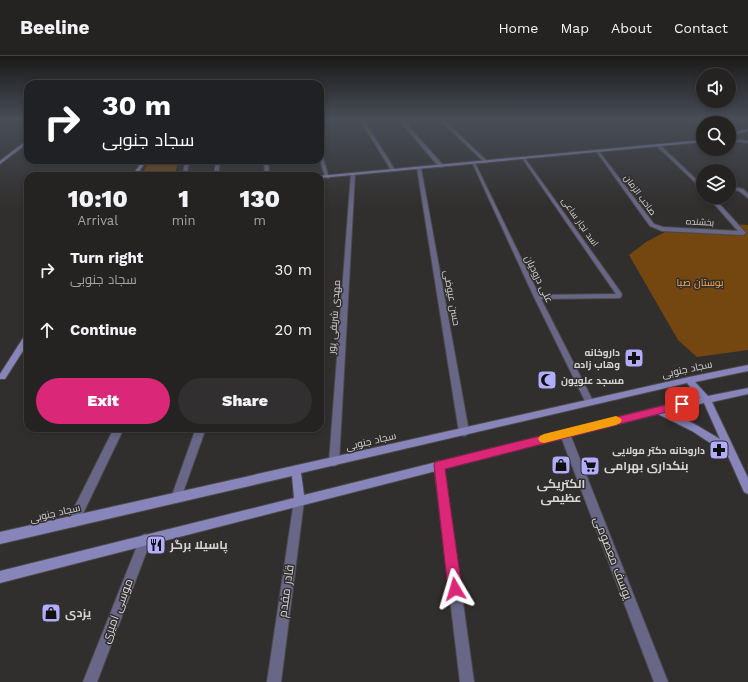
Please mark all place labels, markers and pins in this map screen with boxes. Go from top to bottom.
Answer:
place label: داروخانه وهاب زاده [574,347,620,371]
pharmacy icon: داروخانه وهاب زاده [623,347,645,369]
mosque icon: مسجد علویون [536,369,558,391]
place label: مسجد علویون [561,375,624,387]
pin [665,387,699,421]
pharmacy icon: داروخانه دکتر مولایی [708,439,730,461]
place label: داروخانه دکتر مولایی [612,445,705,457]
shop icon: الکتریکی عظیمی [550,454,572,476]
supermarket icon: بنکداری بهرامی [579,455,601,477]
place label: بنکداری بهرامی [604,459,689,474]
place label: الکتریکی عظیمی [537,477,585,506]
restaurant icon: پاسیلا برگر [145,534,167,556]
place label: پاسیلا برگر [169,538,228,554]
shop icon: یزدی [40,602,62,624]
place label: یزدی [65,606,92,621]

